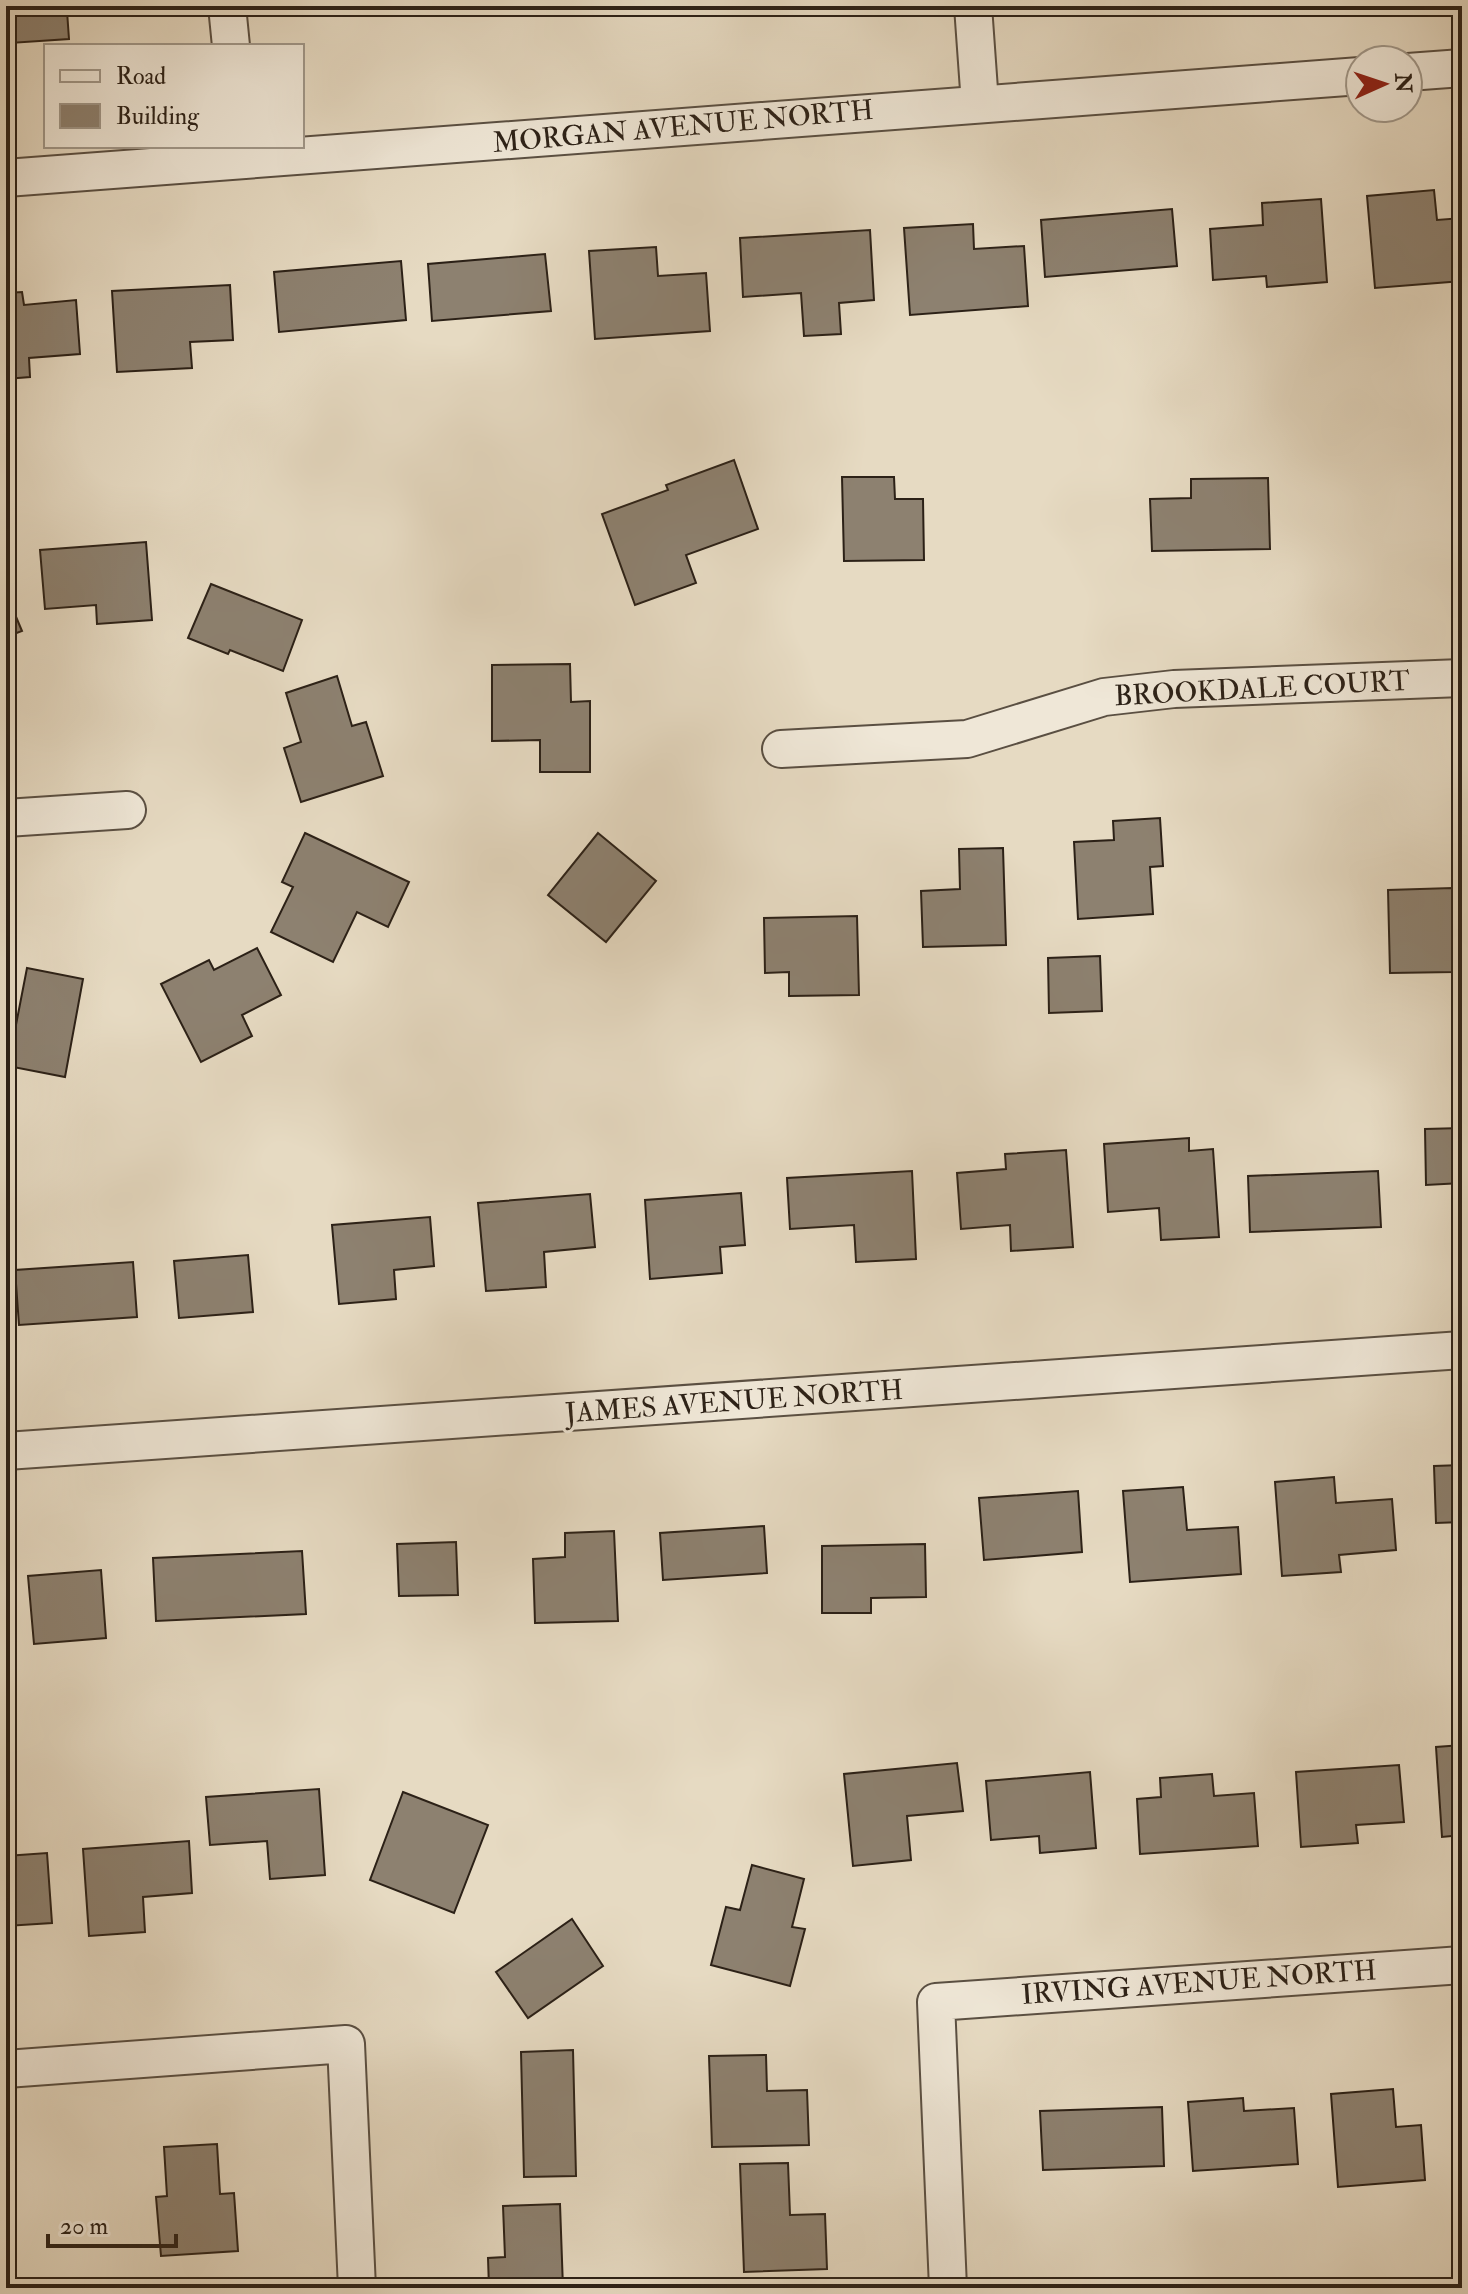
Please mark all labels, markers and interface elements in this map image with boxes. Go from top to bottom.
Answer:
legend [44,44,304,148]
north arrow [1344,44,1424,124]
text: Road [116,61,166,92]
text: N [1388,71,1417,94]
street label: MORGAN AVENUE NORTH [491,93,875,161]
text: Building [116,101,200,132]
street label: BROOKDALE COURT [1113,664,1411,714]
street label: JAMES AVENUE NORTH [563,1373,904,1431]
street label: IRVING AVENUE NORTH [1020,1953,1378,2013]
scale bar [48,2198,176,2248]
text: 20 m [60,2211,109,2242]

